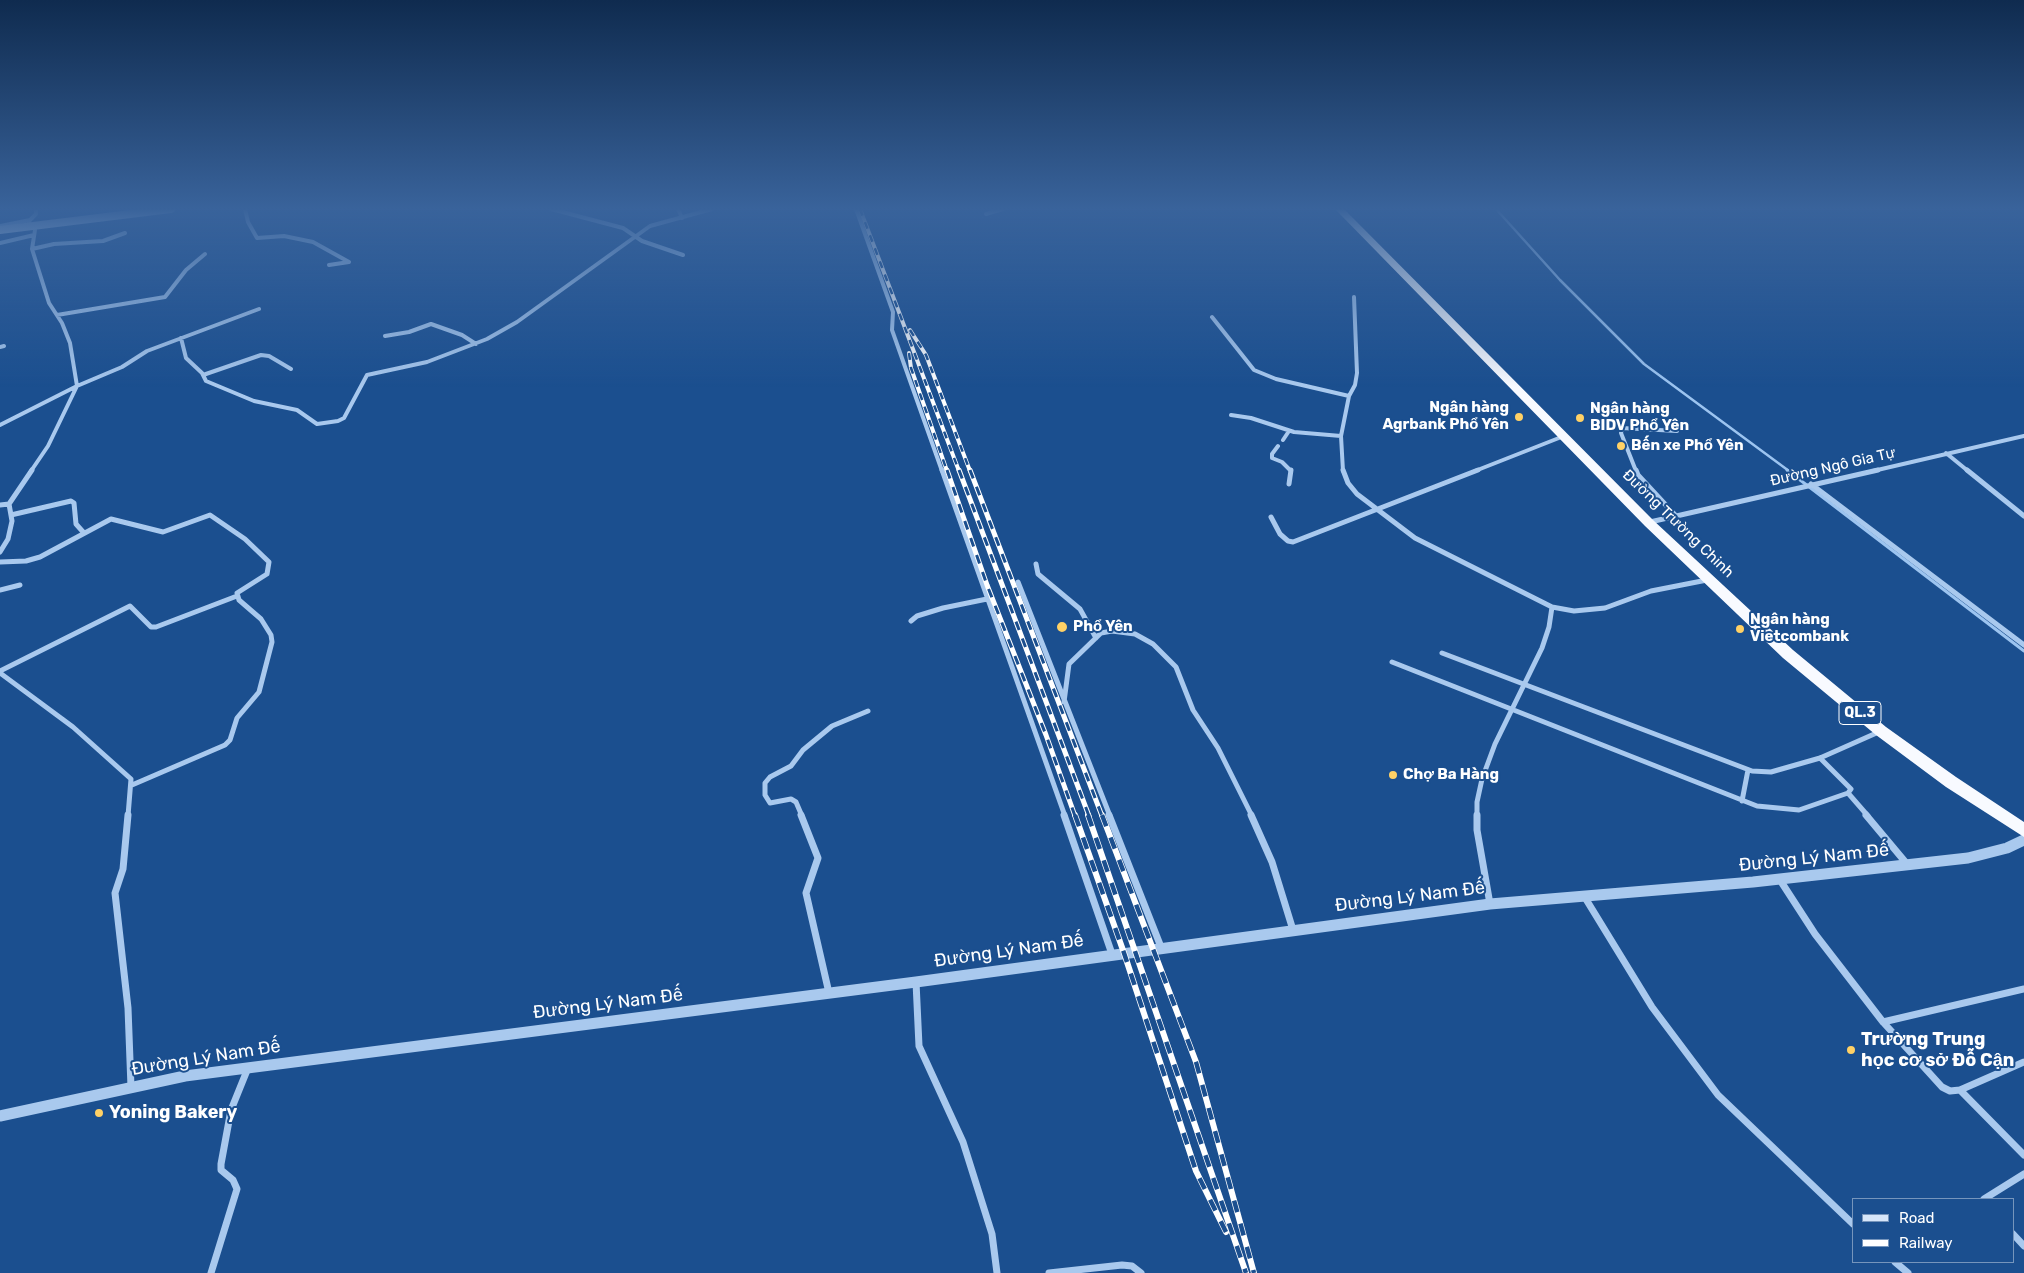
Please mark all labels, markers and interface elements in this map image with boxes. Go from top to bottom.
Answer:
place label: Ngân hàng Agrbank Phổ Yên [1382,399,1509,434]
place label: Ngân hàng BIDV Phổ Yên [1590,400,1689,435]
marker: Ngân hàng Agrbank Phổ Yên [1513,411,1525,423]
marker: Ngân hàng BIDV Phổ Yên [1574,412,1586,424]
place label: Bến xe Phổ Yên [1631,437,1744,455]
marker: Bến xe Phổ Yên [1615,440,1627,452]
street label: Đường Ngô Gia Tự [1768,444,1898,490]
street label: Đường Trường Chinh [1619,466,1737,582]
place label: Ngân hàng Vietcombank [1750,611,1849,646]
place label: Phổ Yên [1073,618,1133,636]
marker: Phổ Yên [1055,620,1069,634]
marker: Ngân hàng Vietcombank [1734,623,1746,635]
road number: QL.3 [1839,701,1881,724]
place label: Chợ Ba Hàng [1403,766,1499,784]
marker: Chợ Ba Hàng [1387,769,1399,781]
street label: Đường Lý Nam Đế [1738,839,1890,877]
street label: Đường Lý Nam Đế [1334,877,1486,917]
street label: Đường Lý Nam Đế [933,930,1085,972]
street label: Đường Lý Nam Đế [532,984,684,1024]
place label: Trường Trung học cơ sở Đỗ Cận [1861,1029,2014,1072]
street label: Đường Lý Nam Đế [130,1036,282,1080]
marker: Trường Trung học cơ sở Đỗ Cận [1845,1044,1857,1056]
place label: Yoning Bakery [109,1102,237,1124]
marker: Yoning Bakery [93,1107,105,1119]
legend [1852,1198,2014,1263]
text: Road [1899,1209,1935,1227]
text: Railway [1899,1234,1953,1252]

